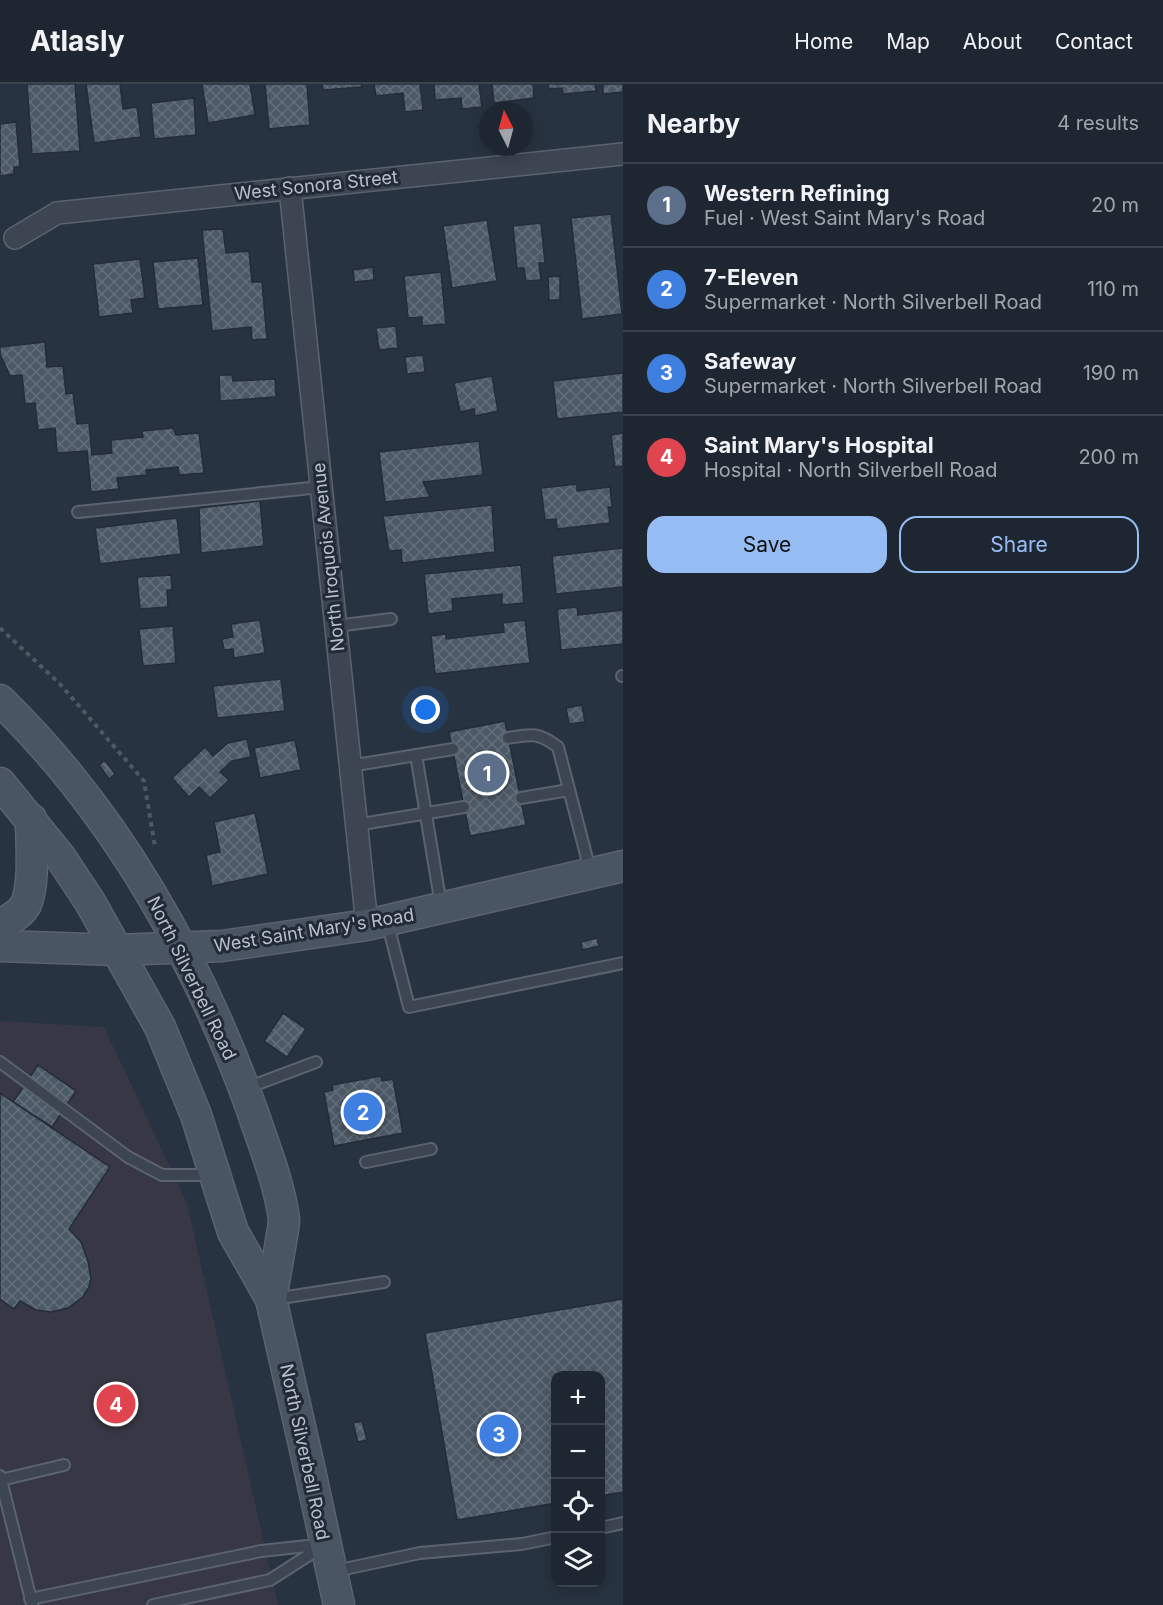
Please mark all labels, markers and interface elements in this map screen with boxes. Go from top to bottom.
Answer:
text: Atlasly [30,24,125,58]
text: Home [794,29,853,54]
text: Map [886,29,930,54]
text: About [963,29,1022,54]
text: Contact [1055,29,1133,54]
north arrow [479,102,533,156]
text: Nearby [647,108,740,139]
text: 4 results [1057,111,1139,135]
street label: West Sonora Street [233,166,399,204]
text: Western Refining [704,180,890,206]
text: 1 [662,193,671,217]
text: 20 m [1091,193,1139,217]
text: Fuel · West Saint Mary's Road [704,206,985,230]
text: 7-Eleven [704,264,799,290]
text: 2 [660,277,673,301]
text: 110 m [1087,277,1139,301]
text: Supermarket · North Silverbell Road [704,290,1042,314]
text: Safeway [704,348,797,374]
text: 3 [660,361,673,385]
text: 190 m [1083,361,1139,385]
text: Supermarket · North Silverbell Road [704,374,1042,398]
text: Saint Mary's Hospital [704,432,934,458]
text: 4 [660,445,673,469]
text: 200 m [1078,445,1139,469]
text: Hospital · North Silverbell Road [704,458,998,482]
street label: North Iroquois Avenue [308,462,348,652]
button: Save [647,516,887,573]
button: Share [899,516,1139,573]
your location [411,695,440,724]
pin: 1 [468,750,506,796]
street label: North Silverbell Road [143,893,241,1063]
street label: West Saint Mary's Road [212,904,416,956]
pin: 2 [344,1090,382,1134]
street label: North Silverbell Road [276,1362,334,1542]
map controls [551,1371,605,1587]
button: + [551,1371,605,1425]
pin: 4 [96,1382,136,1426]
pin: 3 [480,1412,518,1456]
button: − [551,1425,605,1479]
button: locate [551,1479,605,1533]
button: layers [551,1533,605,1587]

